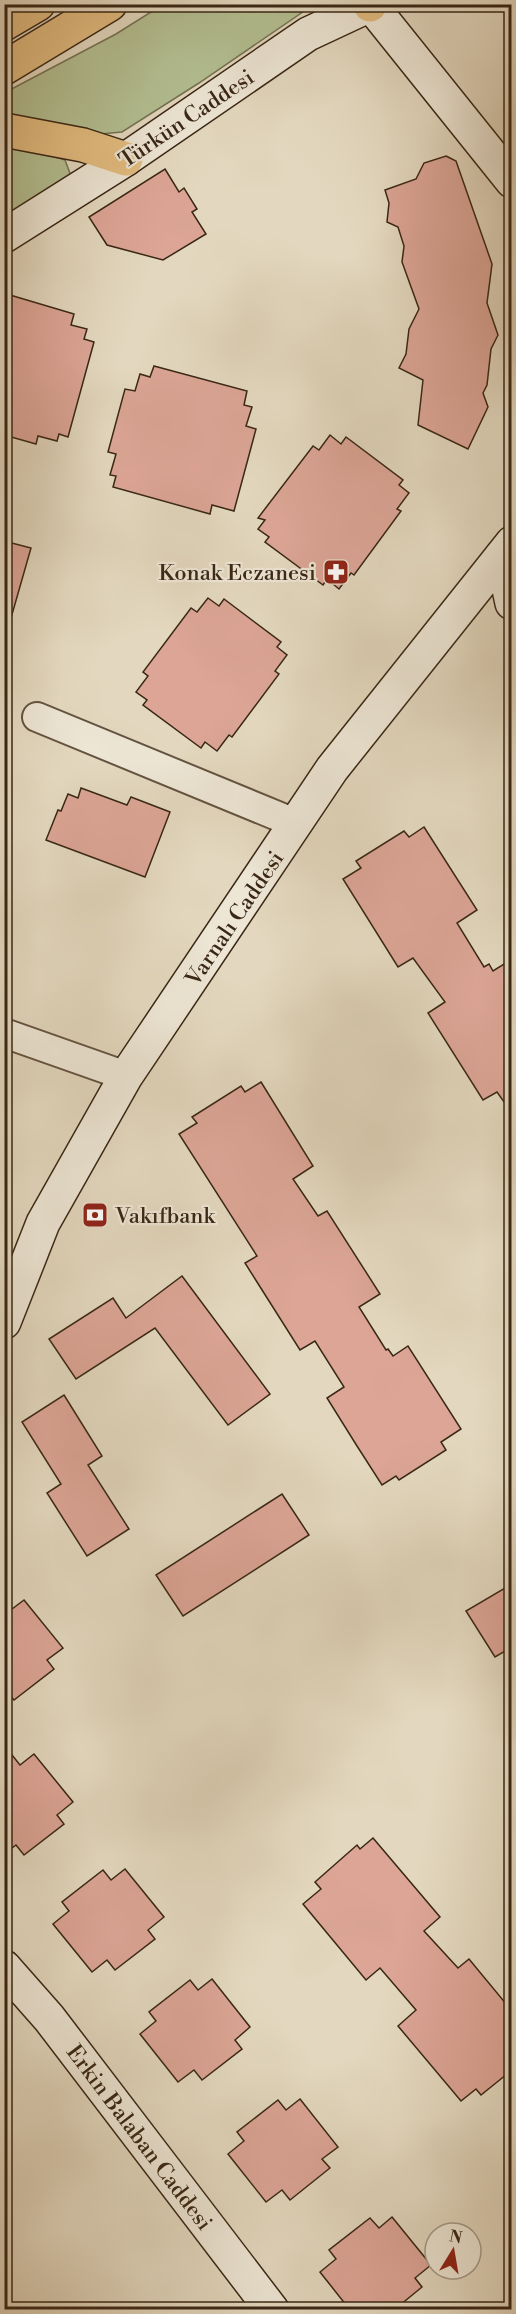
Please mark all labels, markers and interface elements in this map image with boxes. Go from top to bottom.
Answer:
street label: Türkün Caddesi [114,64,259,174]
pharmacy icon: Konak Eczanesi [321,557,351,587]
place label: Konak Eczanesi [158,560,316,587]
street label: Varnalı Caddesi [180,846,290,992]
bank icon: Vakıfbank [80,1200,110,1230]
place label: Vakıfbank [114,1203,216,1230]
street label: Erkin Balaban Caddesi [60,2040,217,2236]
north arrow [423,2221,483,2281]
text: N [448,2226,464,2248]

